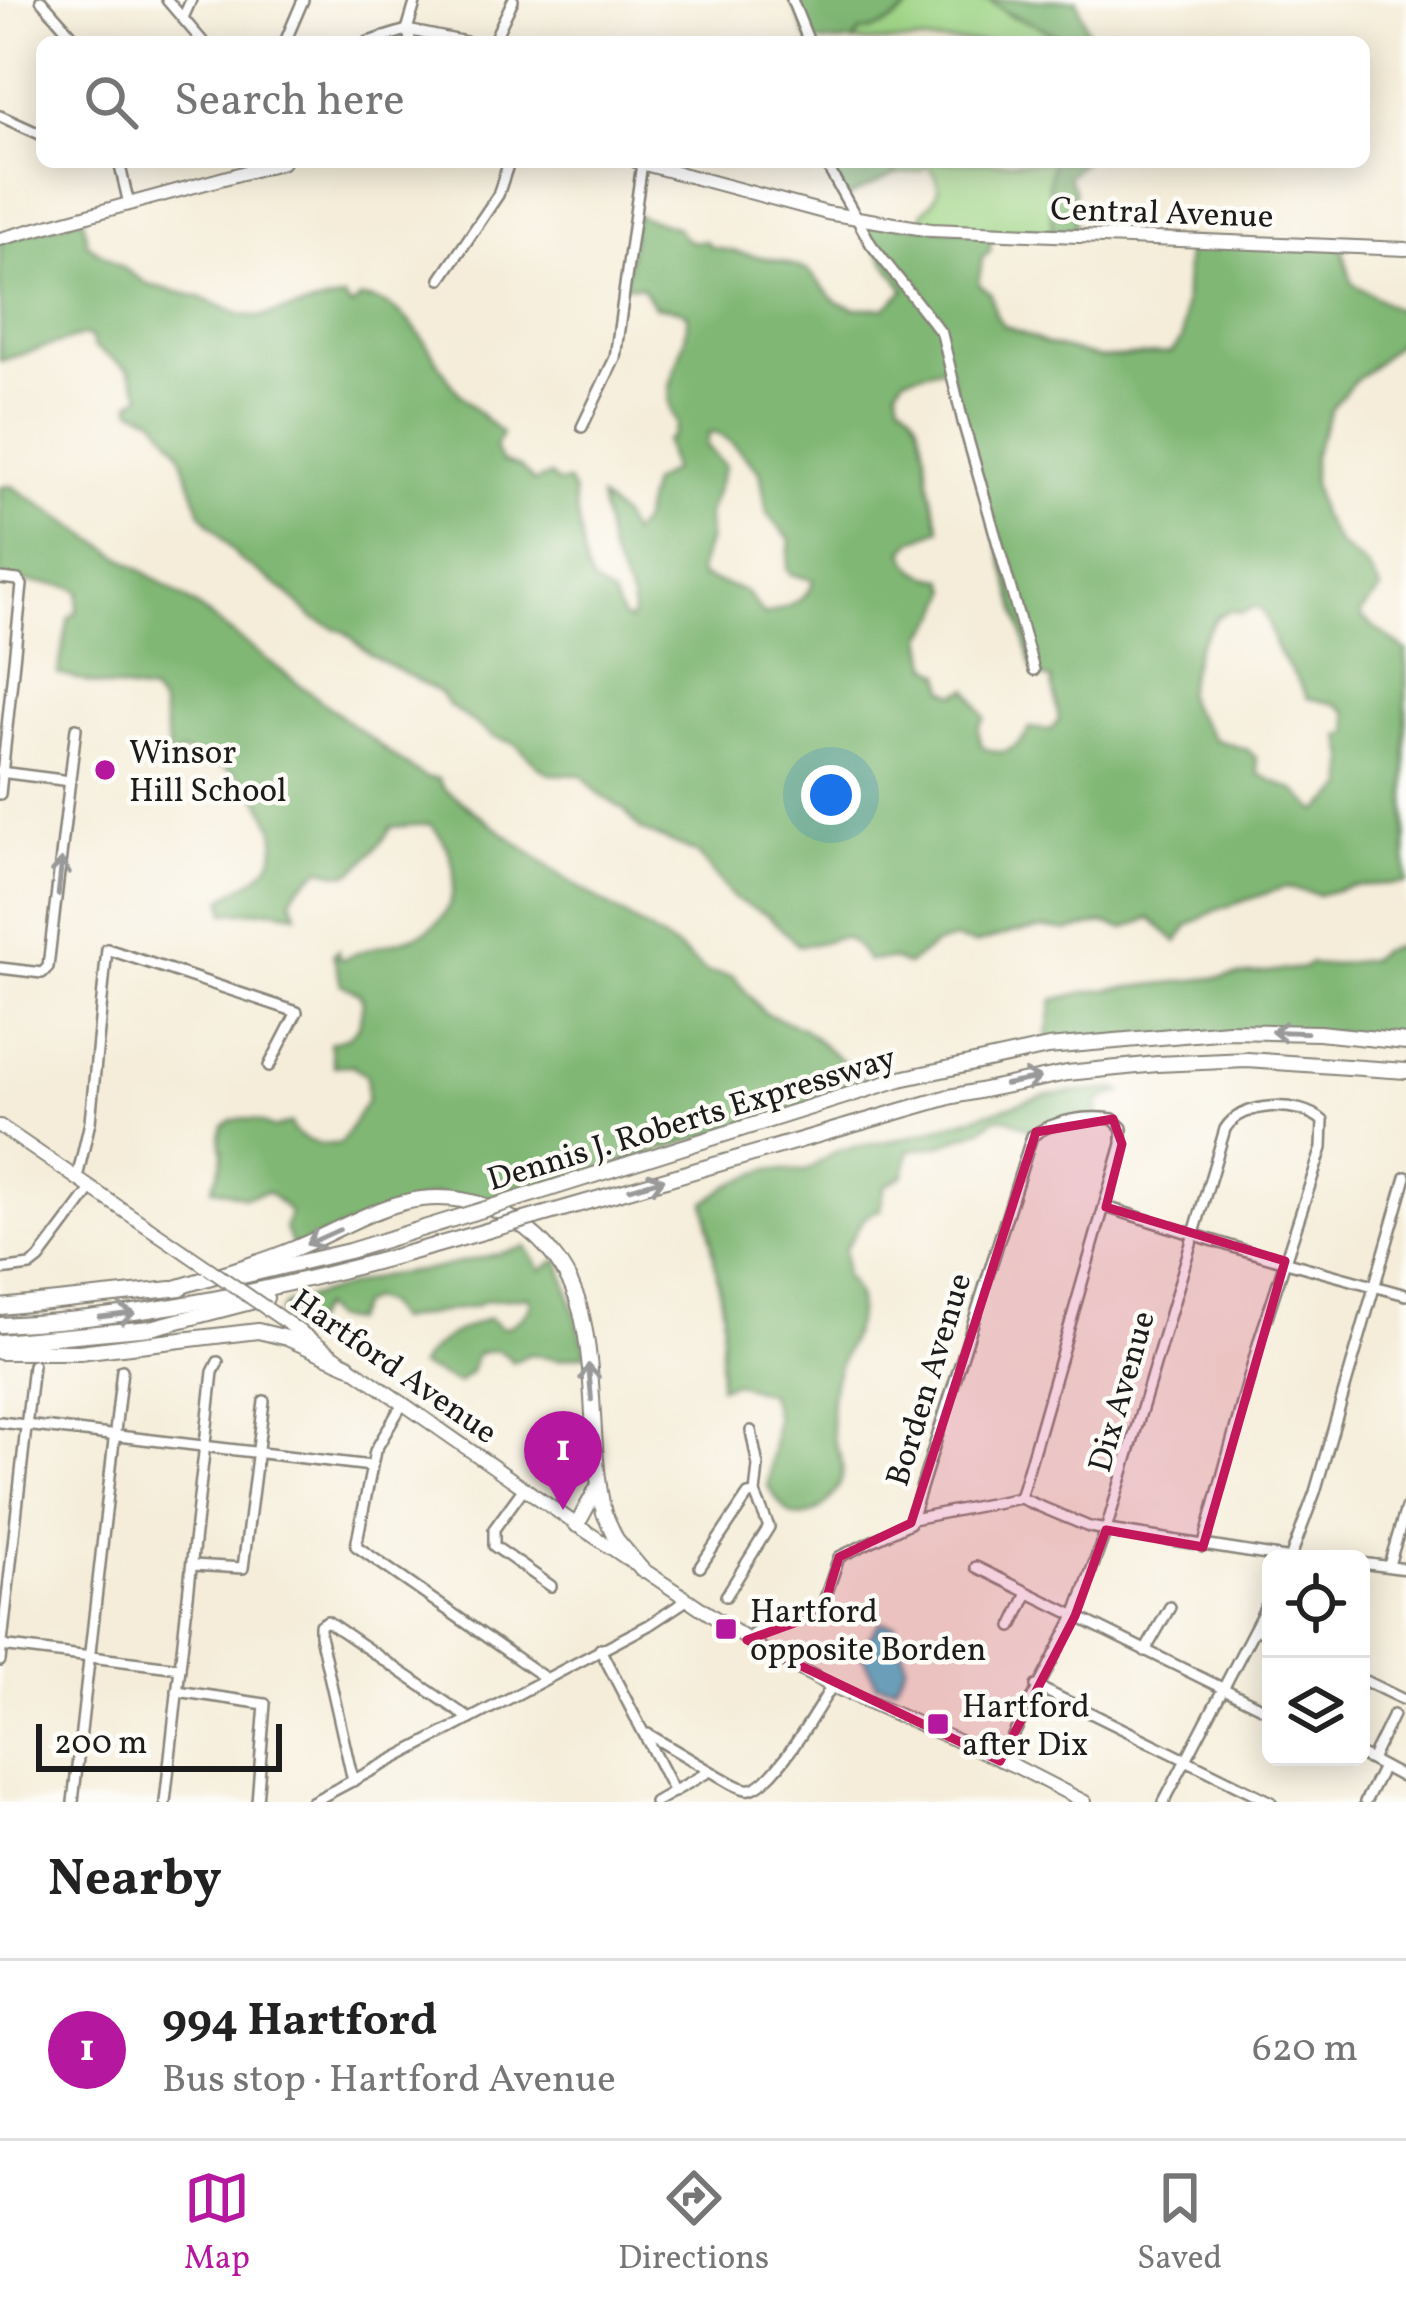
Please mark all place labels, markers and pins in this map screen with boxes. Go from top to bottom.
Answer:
place label: Winsor Hill School [129,732,287,816]
marker: Winsor Hill School [92,757,118,783]
pin: 1 [524,1411,602,1510]
place label: Hartford opposite Borden [750,1591,986,1675]
marker: Hartford opposite Borden [713,1616,739,1642]
place label: Hartford after Dix [962,1686,1090,1770]
marker: Hartford after Dix [925,1711,951,1737]

